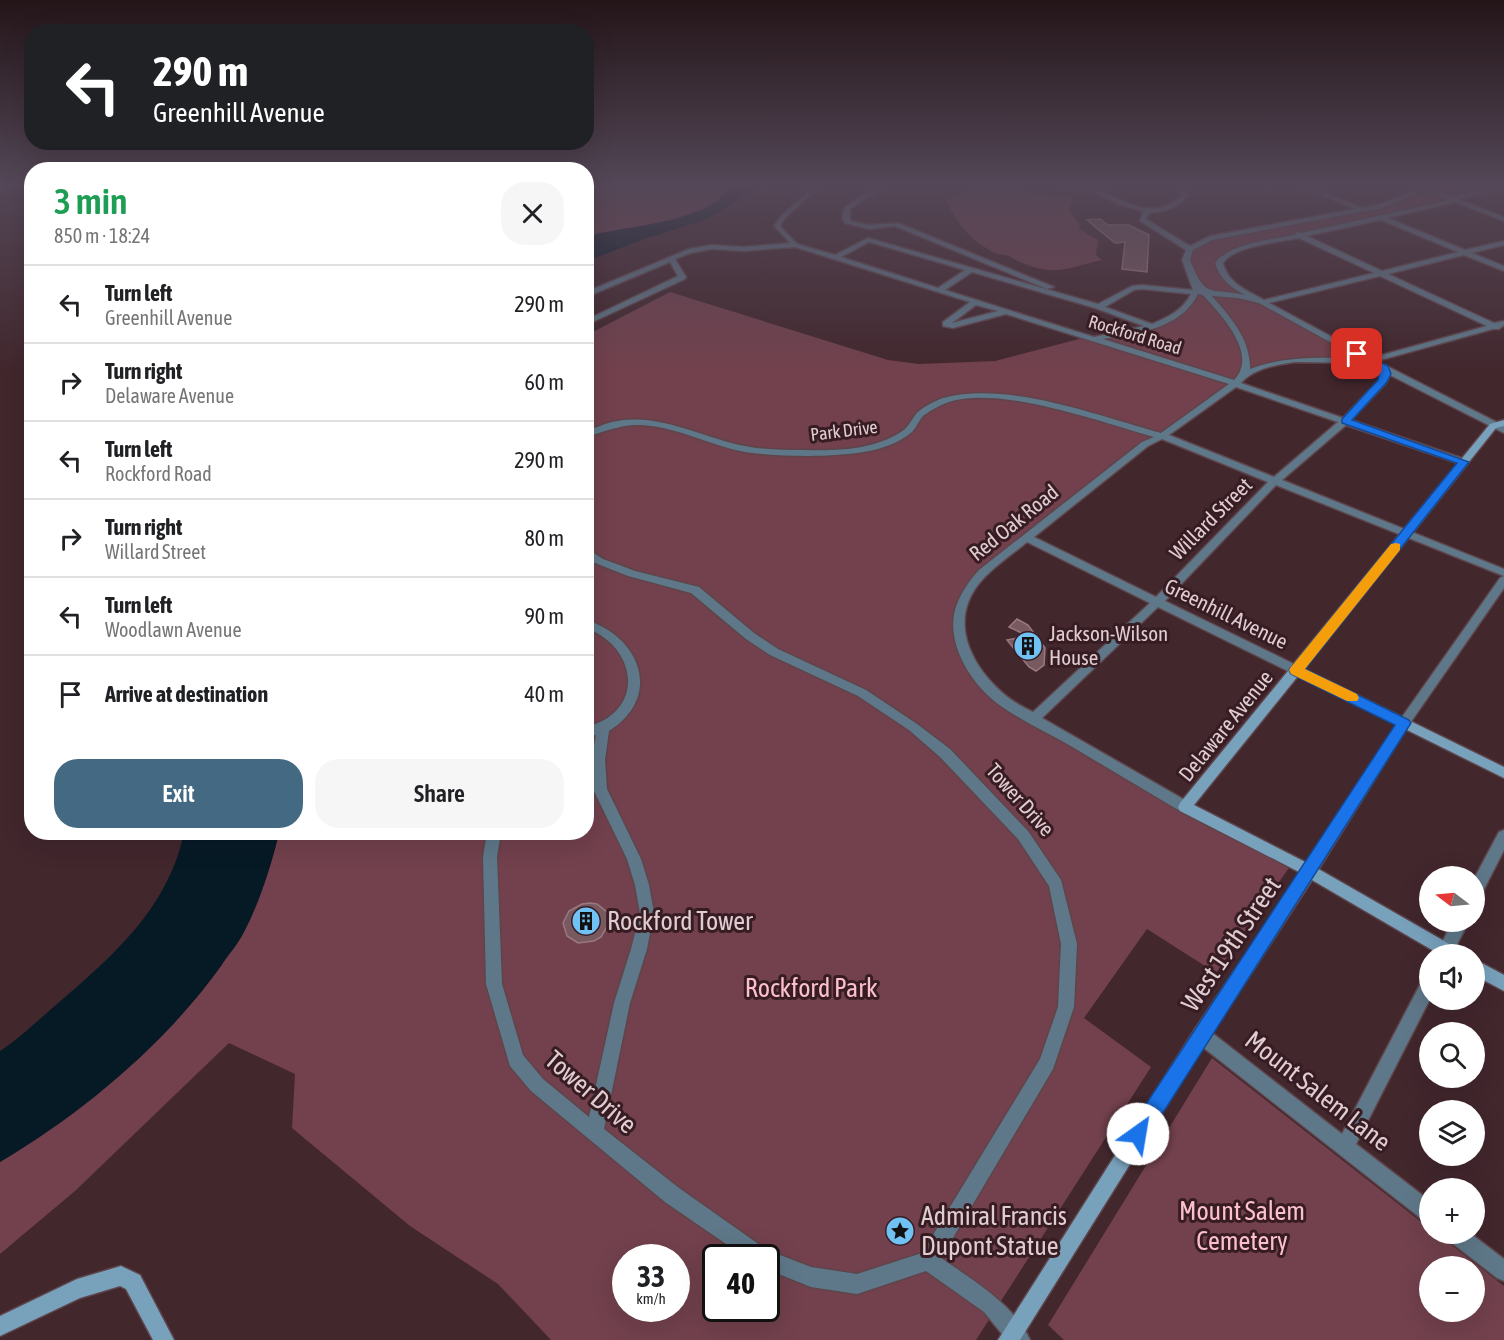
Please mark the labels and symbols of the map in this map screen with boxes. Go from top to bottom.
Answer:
street label: Rockford Road [1086,310,1184,359]
pin [1331,328,1382,379]
street label: Park Drive [809,416,879,445]
street label: Willard Street [1164,472,1256,564]
street label: Red Oak Road [964,479,1062,565]
street label: Greenhill Avenue [1161,573,1292,653]
place label: Jackson-Wilson House [1049,621,1168,669]
building icon: Jackson-Wilson House [1012,630,1044,662]
street label: Delaware Avenue [1173,665,1277,786]
street label: Tower Drive [982,758,1060,841]
north arrow [1419,866,1485,932]
street label: West 19th Street [1175,871,1287,1017]
building icon: Rockford Tower [570,905,602,937]
place label: Rockford Tower [607,906,753,936]
park label: Rockford Park [745,973,877,1003]
street label: Mount Salem Lane [1239,1025,1397,1157]
street label: Tower Drive [539,1044,643,1140]
position arrow [1106,1102,1170,1166]
park label: Mount Salem Cemetery [1179,1196,1305,1256]
place label: Admiral Francis Dupont Statue [921,1201,1067,1261]
place icon: Admiral Francis Dupont Statue [884,1215,916,1247]
speed limit sign: 40 [702,1244,780,1322]

